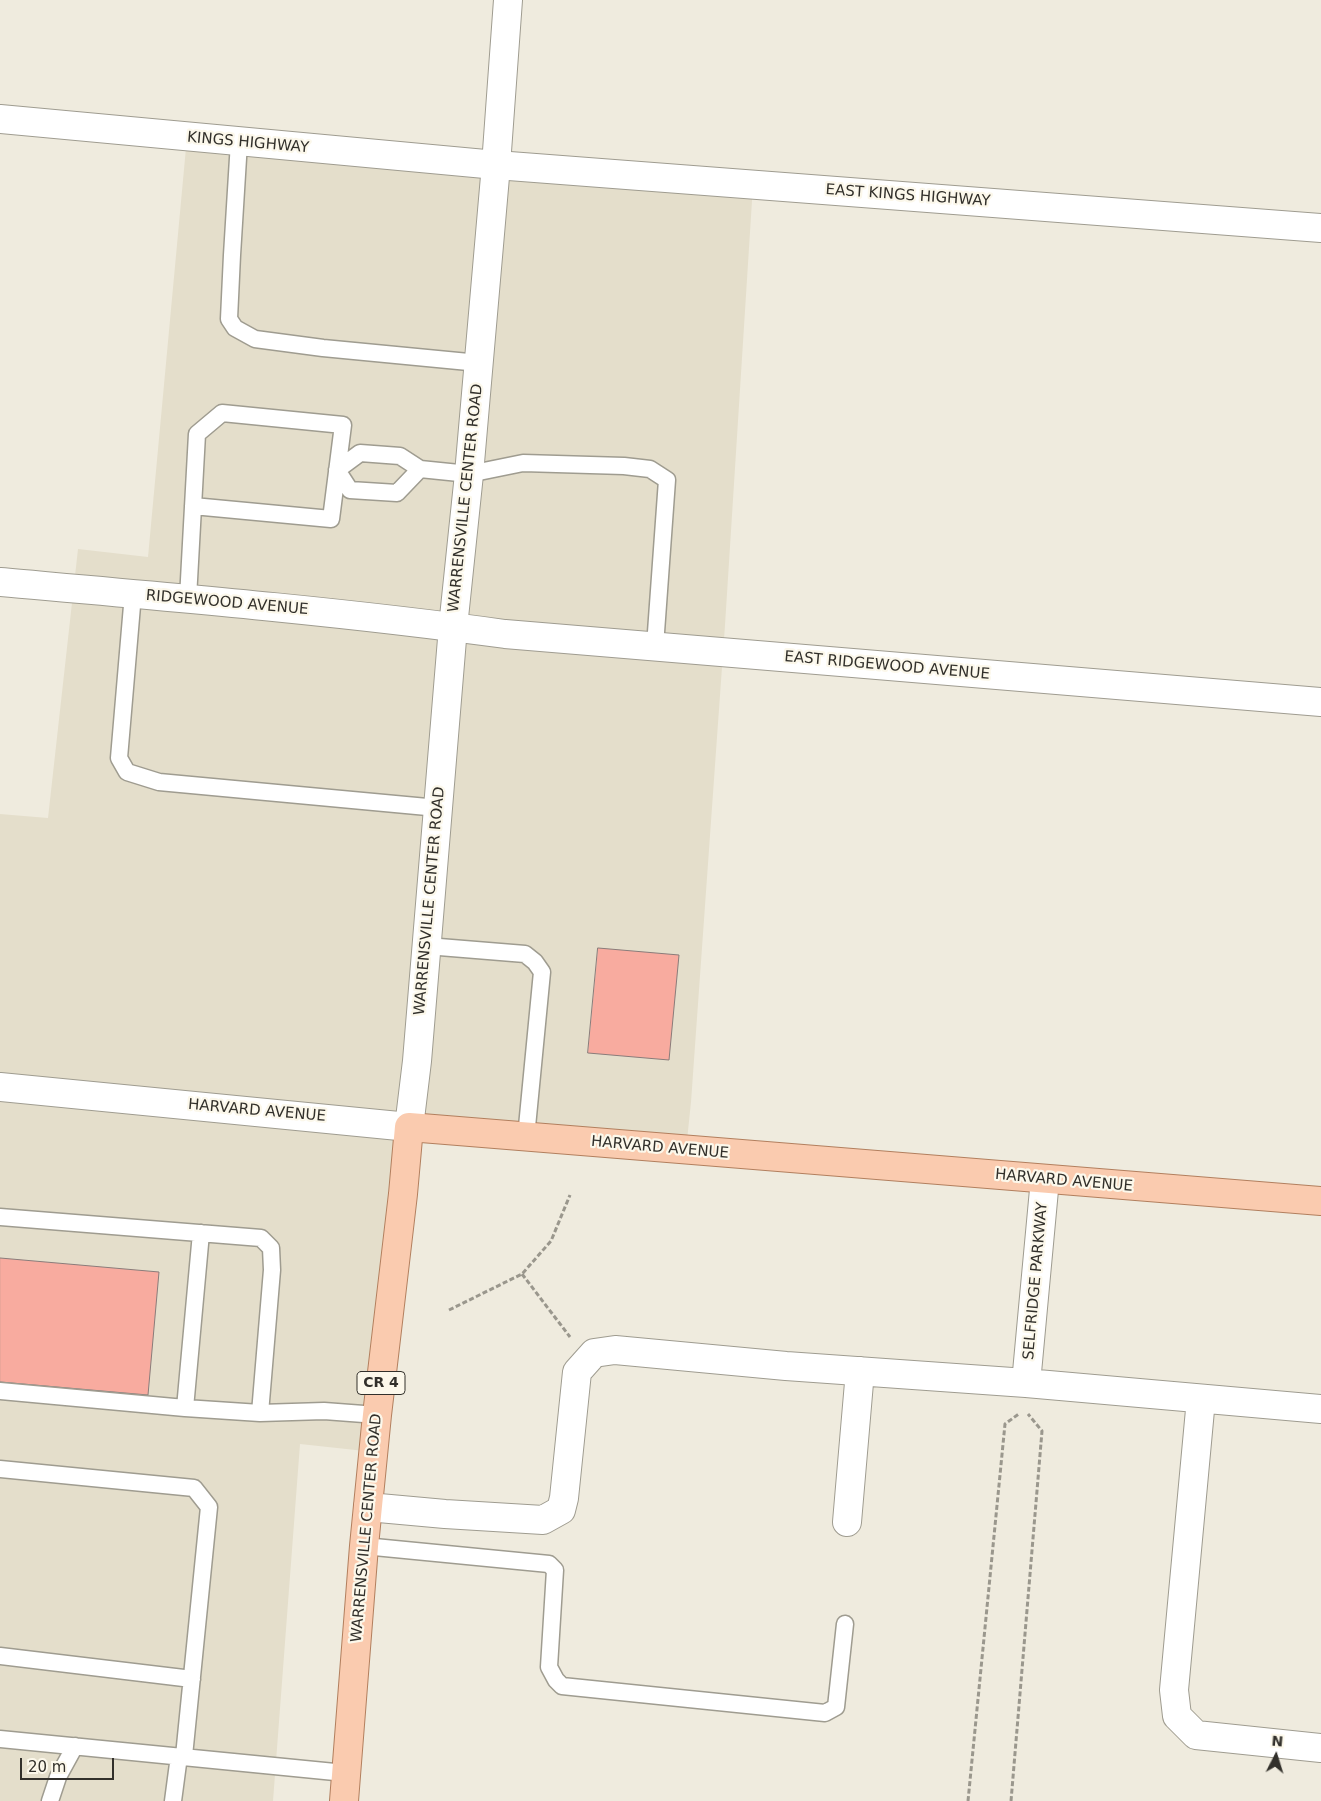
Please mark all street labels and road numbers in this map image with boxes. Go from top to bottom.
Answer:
street label: KINGS HIGHWAY [186,129,310,157]
street label: EAST KINGS HIGHWAY [825,181,991,211]
street label: WARRENSVILLE CENTER ROAD [445,383,487,613]
street label: RIDGEWOOD AVENUE [145,587,309,619]
street label: EAST RIDGEWOOD AVENUE [784,648,990,684]
street label: WARRENSVILLE CENTER ROAD [411,786,449,1016]
street label: HARVARD AVENUE [187,1096,327,1126]
street label: HARVARD AVENUE [590,1133,730,1163]
street label: HARVARD AVENUE [994,1166,1134,1196]
street label: SELFRIDGE PARKWAY [1020,1201,1052,1361]
road number: CR 4 [357,1372,405,1395]
street label: WARRENSVILLE CENTER ROAD [348,1413,386,1643]

